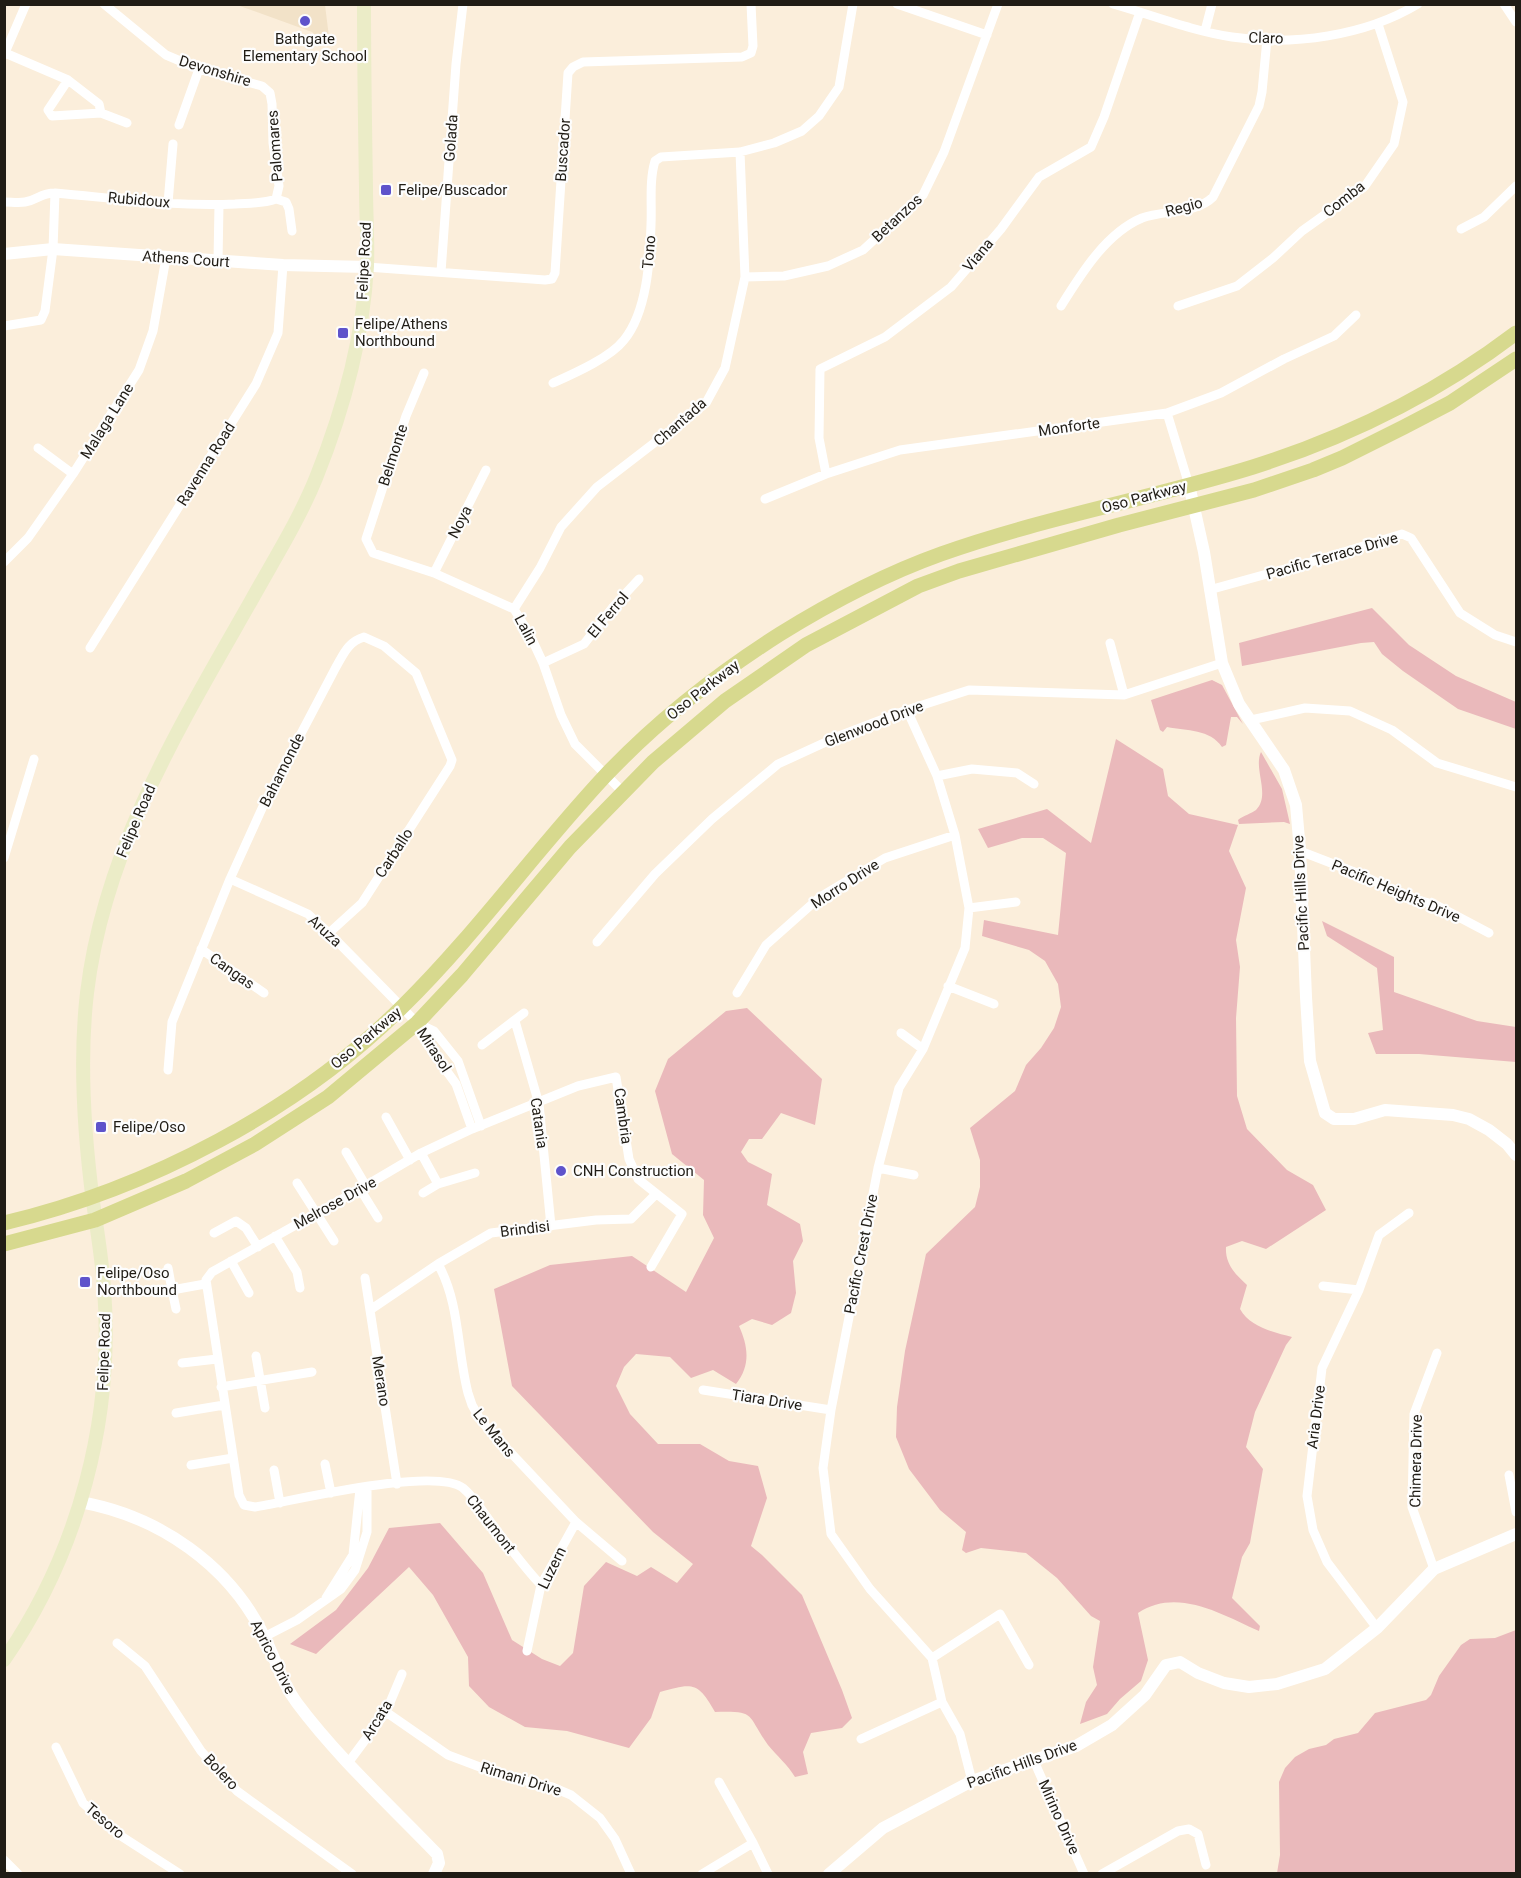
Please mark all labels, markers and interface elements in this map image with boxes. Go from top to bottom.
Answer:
marker: Bathgate Elementary School [298,14,312,28]
street label: Claro [1248,28,1284,48]
place label: Bathgate Elementary School [243,30,367,65]
street label: Devonshire [177,52,253,90]
street label: Palomares [264,110,286,182]
street label: Golada [440,114,462,162]
street label: Buscador [552,118,574,182]
street label: Comba [1320,177,1368,221]
place label: Felipe/Buscador [398,181,507,199]
marker: Felipe/Buscador [379,183,393,197]
street label: Rubidoux [107,188,171,212]
street label: Betanzos [868,190,926,246]
street label: Regio [1163,193,1205,221]
street label: Felipe Road [353,222,375,300]
street label: Tono [639,234,659,270]
street label: Viana [959,235,997,275]
street label: Athens Court [142,247,230,271]
place label: Felipe/Athens Northbound [355,315,448,350]
marker: Felipe/Athens Northbound [336,326,350,340]
street label: Malaga Lane [77,380,137,462]
street label: Chantada [650,394,710,450]
street label: Monforte [1037,414,1101,440]
street label: Ravenna Road [173,419,239,509]
street label: Belmonte [375,422,411,488]
street label: Oso Parkway [1100,477,1188,517]
street label: Noya [444,503,476,541]
street label: Pacific Terrace Drive [1264,529,1400,583]
street label: El Ferrol [584,588,632,642]
street label: Lalin [511,612,541,648]
street label: Oso Parkway [663,656,743,724]
street label: Glenwood Drive [822,697,926,751]
street label: Bahamonde [256,730,308,810]
street label: Felipe Road [112,782,160,860]
street label: Carballo [371,825,417,881]
street label: Pacific Hills Drive [1289,835,1313,951]
street label: Morro Drive [808,855,882,913]
street label: Pacific Heights Drive [1329,856,1463,926]
street label: Aruza [305,911,345,951]
street label: Cangas [206,949,258,993]
street label: Oso Parkway [327,1003,405,1073]
street label: Mirasol [413,1024,455,1076]
street label: Cambria [610,1087,636,1145]
street label: Catania [527,1096,551,1150]
place label: Felipe/Oso [113,1118,186,1136]
marker: Felipe/Oso [94,1120,108,1134]
place label: CNH Construction [573,1162,694,1180]
marker: CNH Construction [554,1164,568,1178]
street label: Melrose Drive [291,1173,379,1233]
street label: Pacific Crest Drive [841,1193,881,1315]
street label: Brindisi [499,1217,551,1241]
place label: Felipe/Oso Northbound [97,1264,177,1299]
marker: Felipe/Oso Northbound [78,1275,92,1289]
street label: Felipe Road [94,1313,114,1391]
street label: Merano [368,1354,394,1408]
street label: Aria Drive [1303,1384,1329,1450]
street label: Tiara Drive [730,1386,804,1414]
street label: Le Mans [469,1405,519,1461]
street label: Chimera Drive [1406,1414,1426,1508]
street label: Chaumont [463,1491,519,1557]
street label: Luzern [534,1544,570,1592]
street label: Aprico Drive [247,1617,299,1697]
street label: Arcata [358,1697,396,1743]
street label: Pacific Hills Drive [965,1736,1079,1792]
street label: Bolero [200,1750,242,1794]
street label: Rimani Drive [478,1758,564,1800]
street label: Mirino Drive [1035,1777,1083,1857]
street label: Tesoro [82,1799,128,1843]

